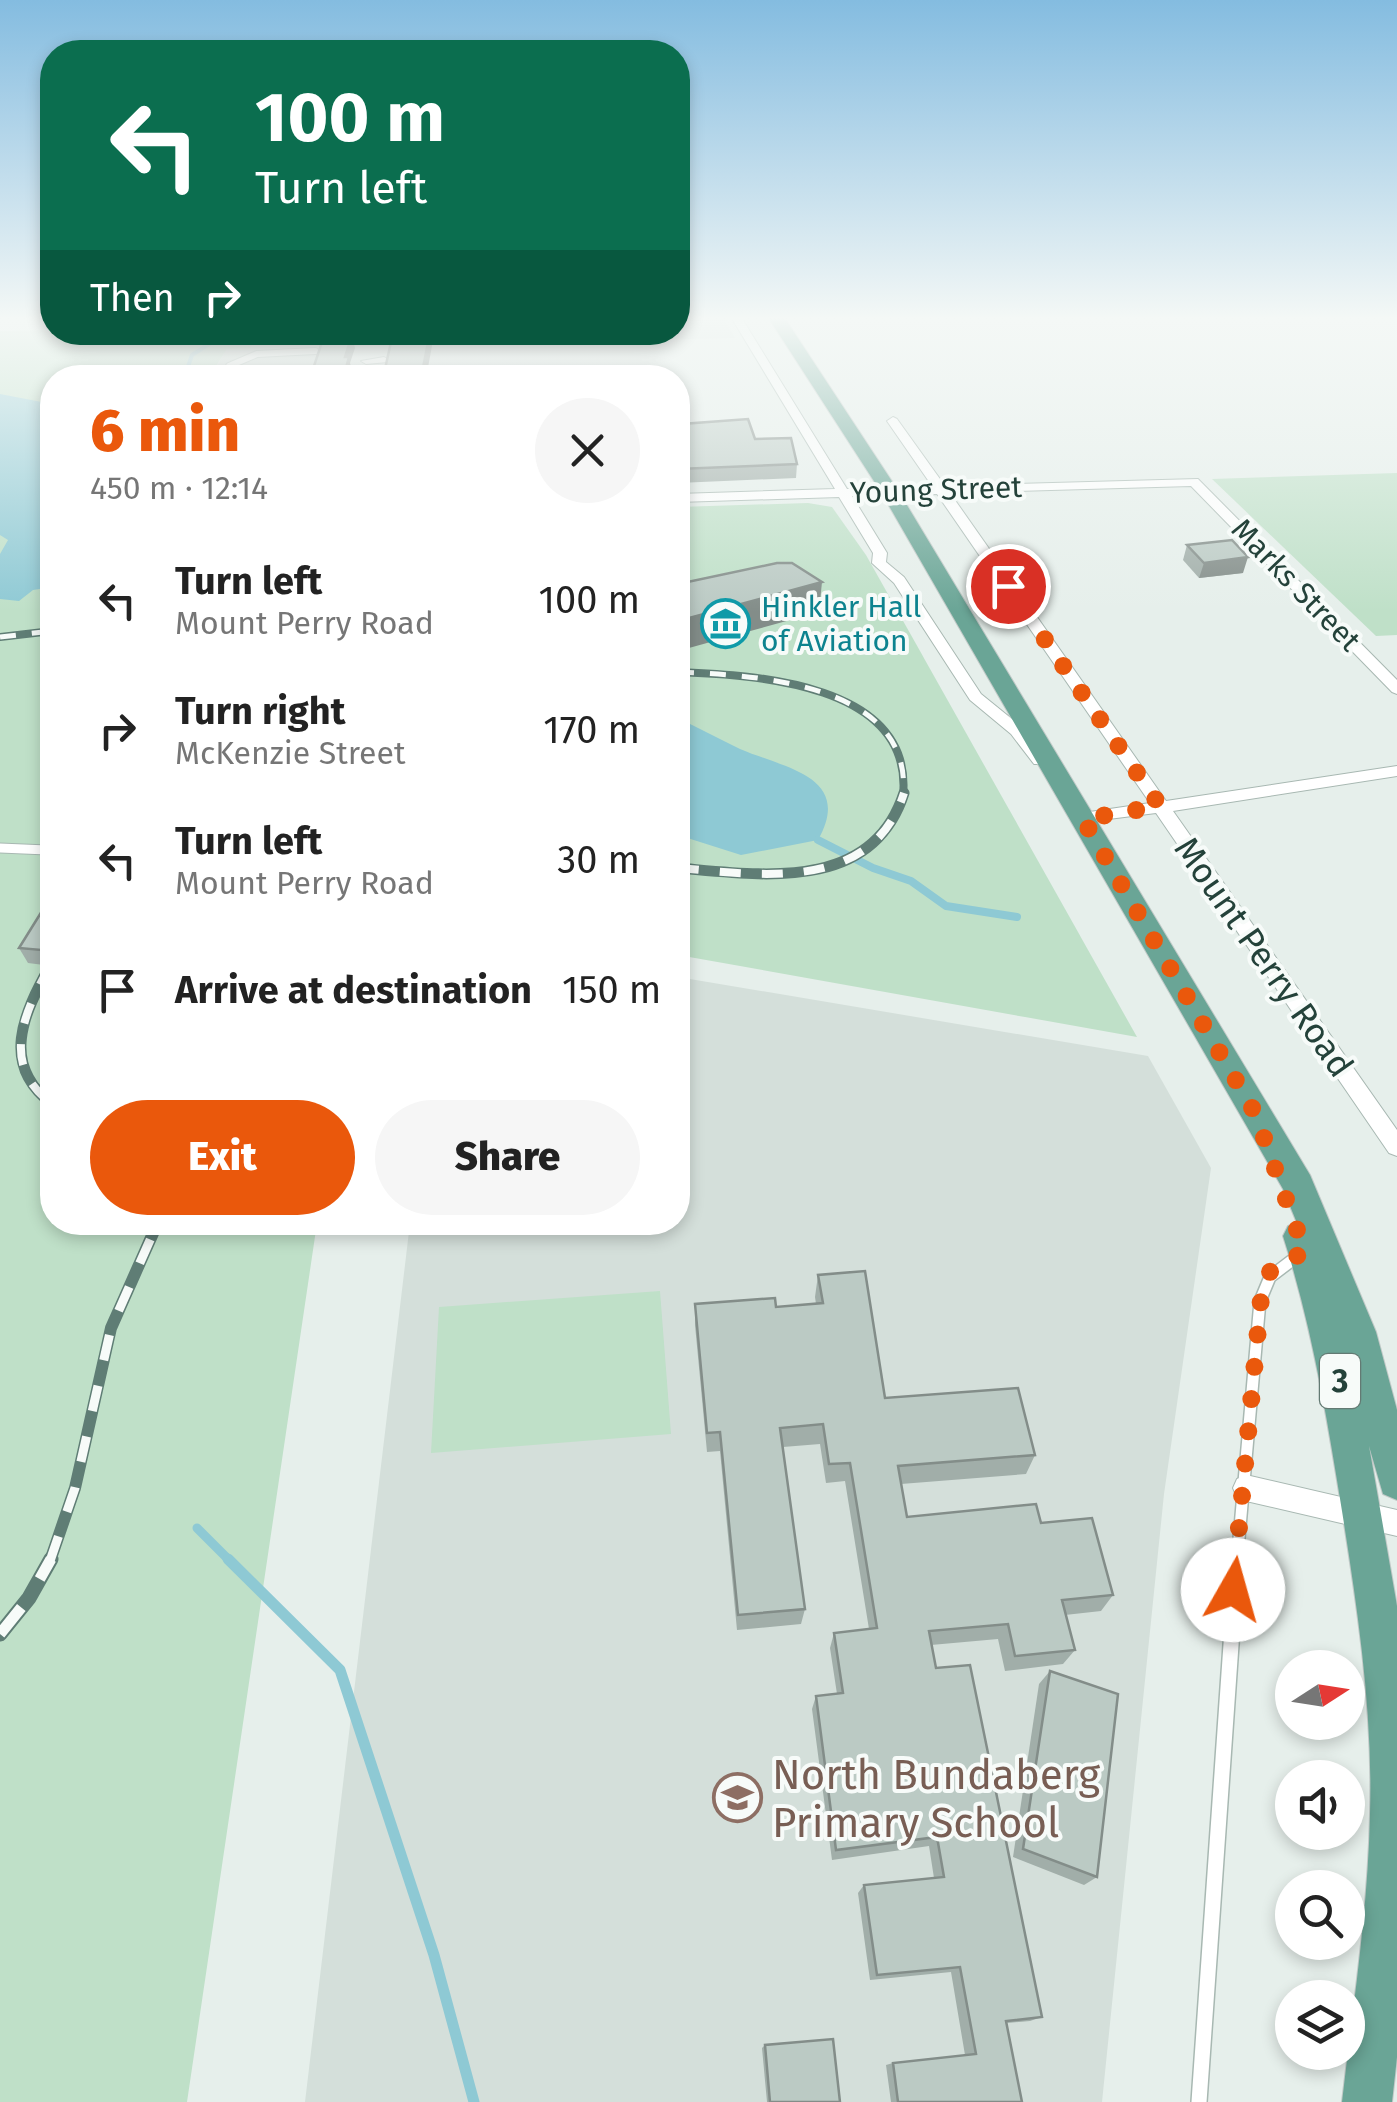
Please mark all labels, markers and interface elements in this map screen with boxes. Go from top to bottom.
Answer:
text: 100 m [255,76,445,160]
icon: left [90,80,220,210]
text: Turn left [255,161,427,215]
icon: right [195,270,250,325]
text: Then [90,275,175,321]
text: 6 min [90,395,240,467]
button: close [535,398,640,503]
text: 450 m · 12:14 [90,469,268,507]
street label: Young Street [849,469,1023,511]
street label: Marks Street [1224,511,1368,659]
pin [966,544,1051,629]
text: Turn left [175,558,322,604]
icon: arrive [981,559,1036,614]
icon: left [90,573,145,628]
text: 100 m [539,577,640,623]
place label: Hinkler Hall of Aviation [761,589,922,659]
museum icon: Hinkler Hall of Aviation [700,598,752,650]
text: Mount Perry Road [175,604,434,642]
text: Turn right [175,688,345,734]
icon: right [90,703,145,758]
text: 170 m [543,707,640,753]
text: McKenzie Street [175,734,406,772]
text: Turn left [175,818,322,864]
street label: Mount Perry Road [1166,829,1362,1085]
icon: left [90,833,145,888]
text: 30 m [557,837,640,883]
text: Mount Perry Road [175,864,434,902]
icon: arrive [90,963,145,1018]
text: Arrive at destination [175,967,532,1013]
text: 150 m [562,967,661,1013]
button: Exit [90,1100,355,1215]
button: Share [375,1100,640,1215]
road number: 3 [1320,1354,1360,1408]
position arrow [1181,1538,1285,1642]
north arrow [1275,1650,1365,1740]
map controls [1275,1650,1365,2070]
place label: North Bundaberg Primary School [772,1750,1100,1848]
button: sound [1275,1760,1365,1850]
school or university icon: North Bundaberg Primary School [711,1772,763,1824]
button: search [1275,1870,1365,1960]
button: layers [1275,1980,1365,2070]

